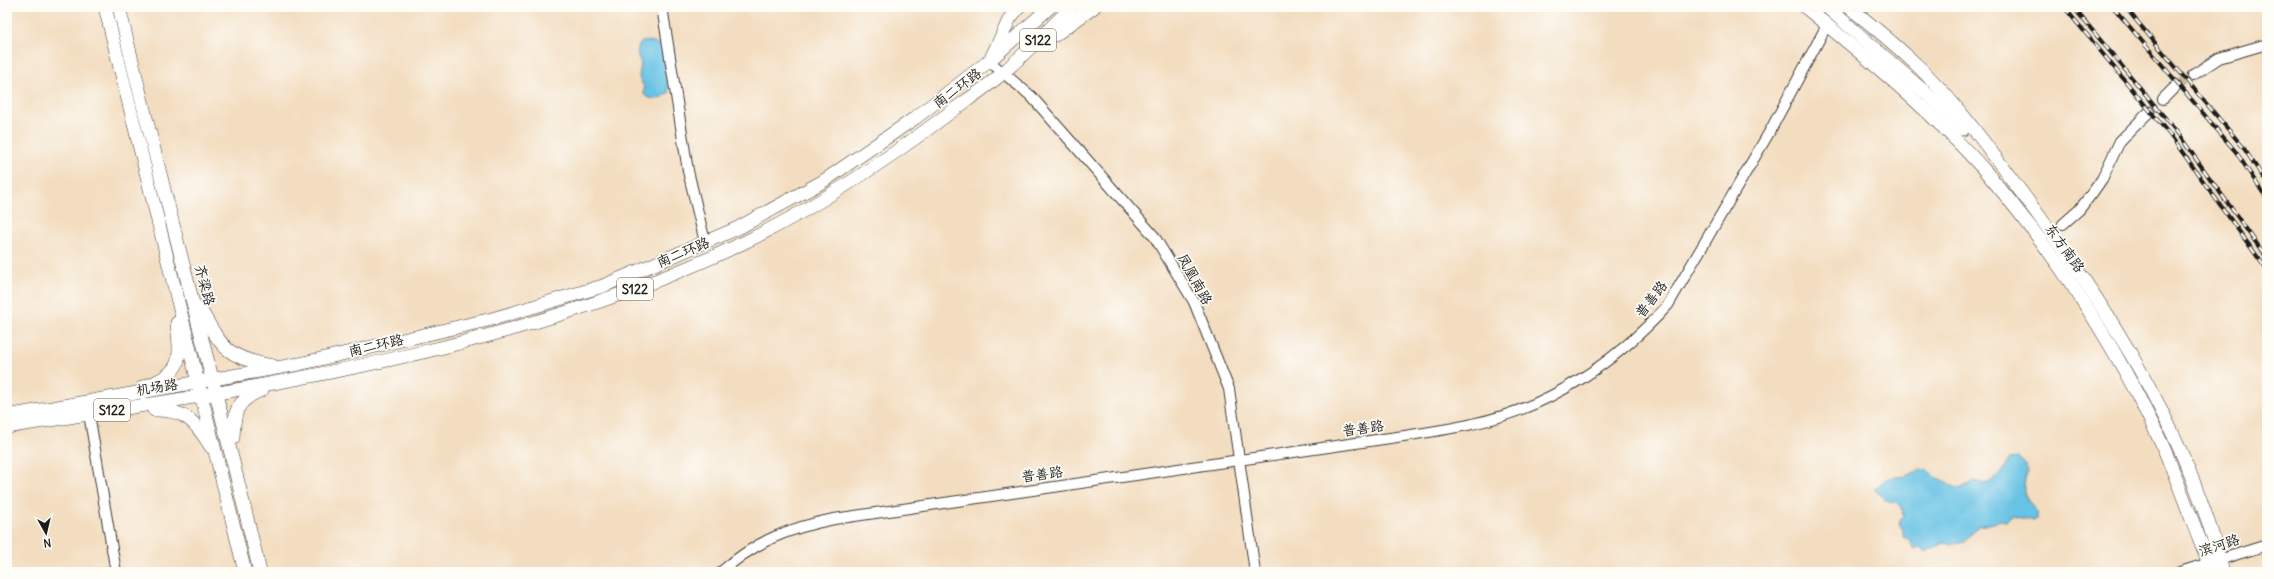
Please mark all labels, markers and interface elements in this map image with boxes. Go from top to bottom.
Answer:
road number: S122 [1020,29,1056,51]
street label: 南二环路 [929,64,985,112]
street label: 东方南路 [2041,220,2089,276]
street label: 南二环路 [654,233,712,271]
street label: 凤凰南路 [1174,250,1216,308]
street label: 齐梁路 [191,262,219,308]
street label: 普善路 [1631,277,1671,321]
road number: S122 [617,278,653,300]
street label: 南二环路 [347,330,405,360]
street label: 机场路 [135,375,179,399]
road number: S122 [94,399,130,421]
street label: 普善路 [1341,416,1385,440]
street label: 普善路 [1020,462,1064,486]
north arrow [26,513,66,553]
street label: 滨河路 [2196,530,2242,560]
text: N [43,535,52,550]

